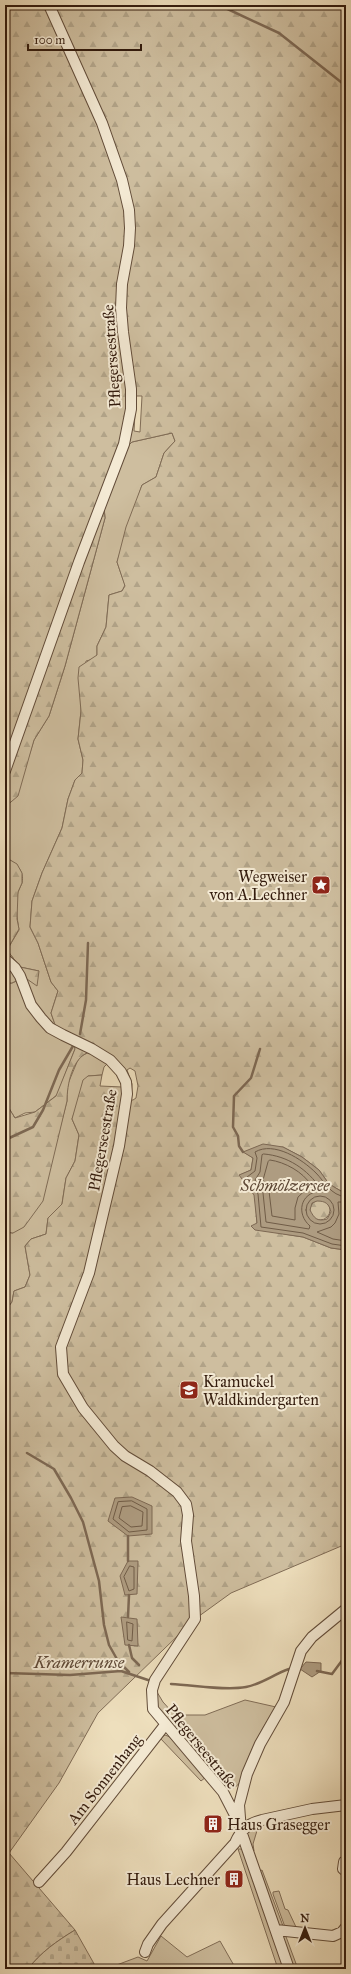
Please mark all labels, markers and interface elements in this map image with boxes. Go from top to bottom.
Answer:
scale bar [28,26,141,52]
text: 100 m [34,33,65,47]
street label: Pflegerseestraße [98,303,126,408]
place label: Wegweiser von A.Lechner [209,867,307,904]
place icon: Wegweiser von A.Lechner [310,874,332,896]
street label: Pflegerseestraße [84,1087,122,1193]
water label: Schmölzersee [239,1175,330,1196]
place label: Kramuckel Waldkindergarten [203,1372,319,1410]
school or university icon: Kramuckel Waldkindergarten [178,1379,200,1401]
water label: Kramerrunse [33,1652,125,1673]
street label: Pflegerseestraße [161,1700,242,1793]
street label: Am Sonnenhang [63,1730,147,1830]
building icon: Haus Grasegger [202,1813,224,1835]
place label: Haus Grasegger [227,1815,330,1835]
building icon: Haus Lechner [223,1868,245,1890]
place label: Haus Lechner [126,1870,220,1889]
north arrow [285,1908,325,1948]
text: N [300,1912,310,1925]

